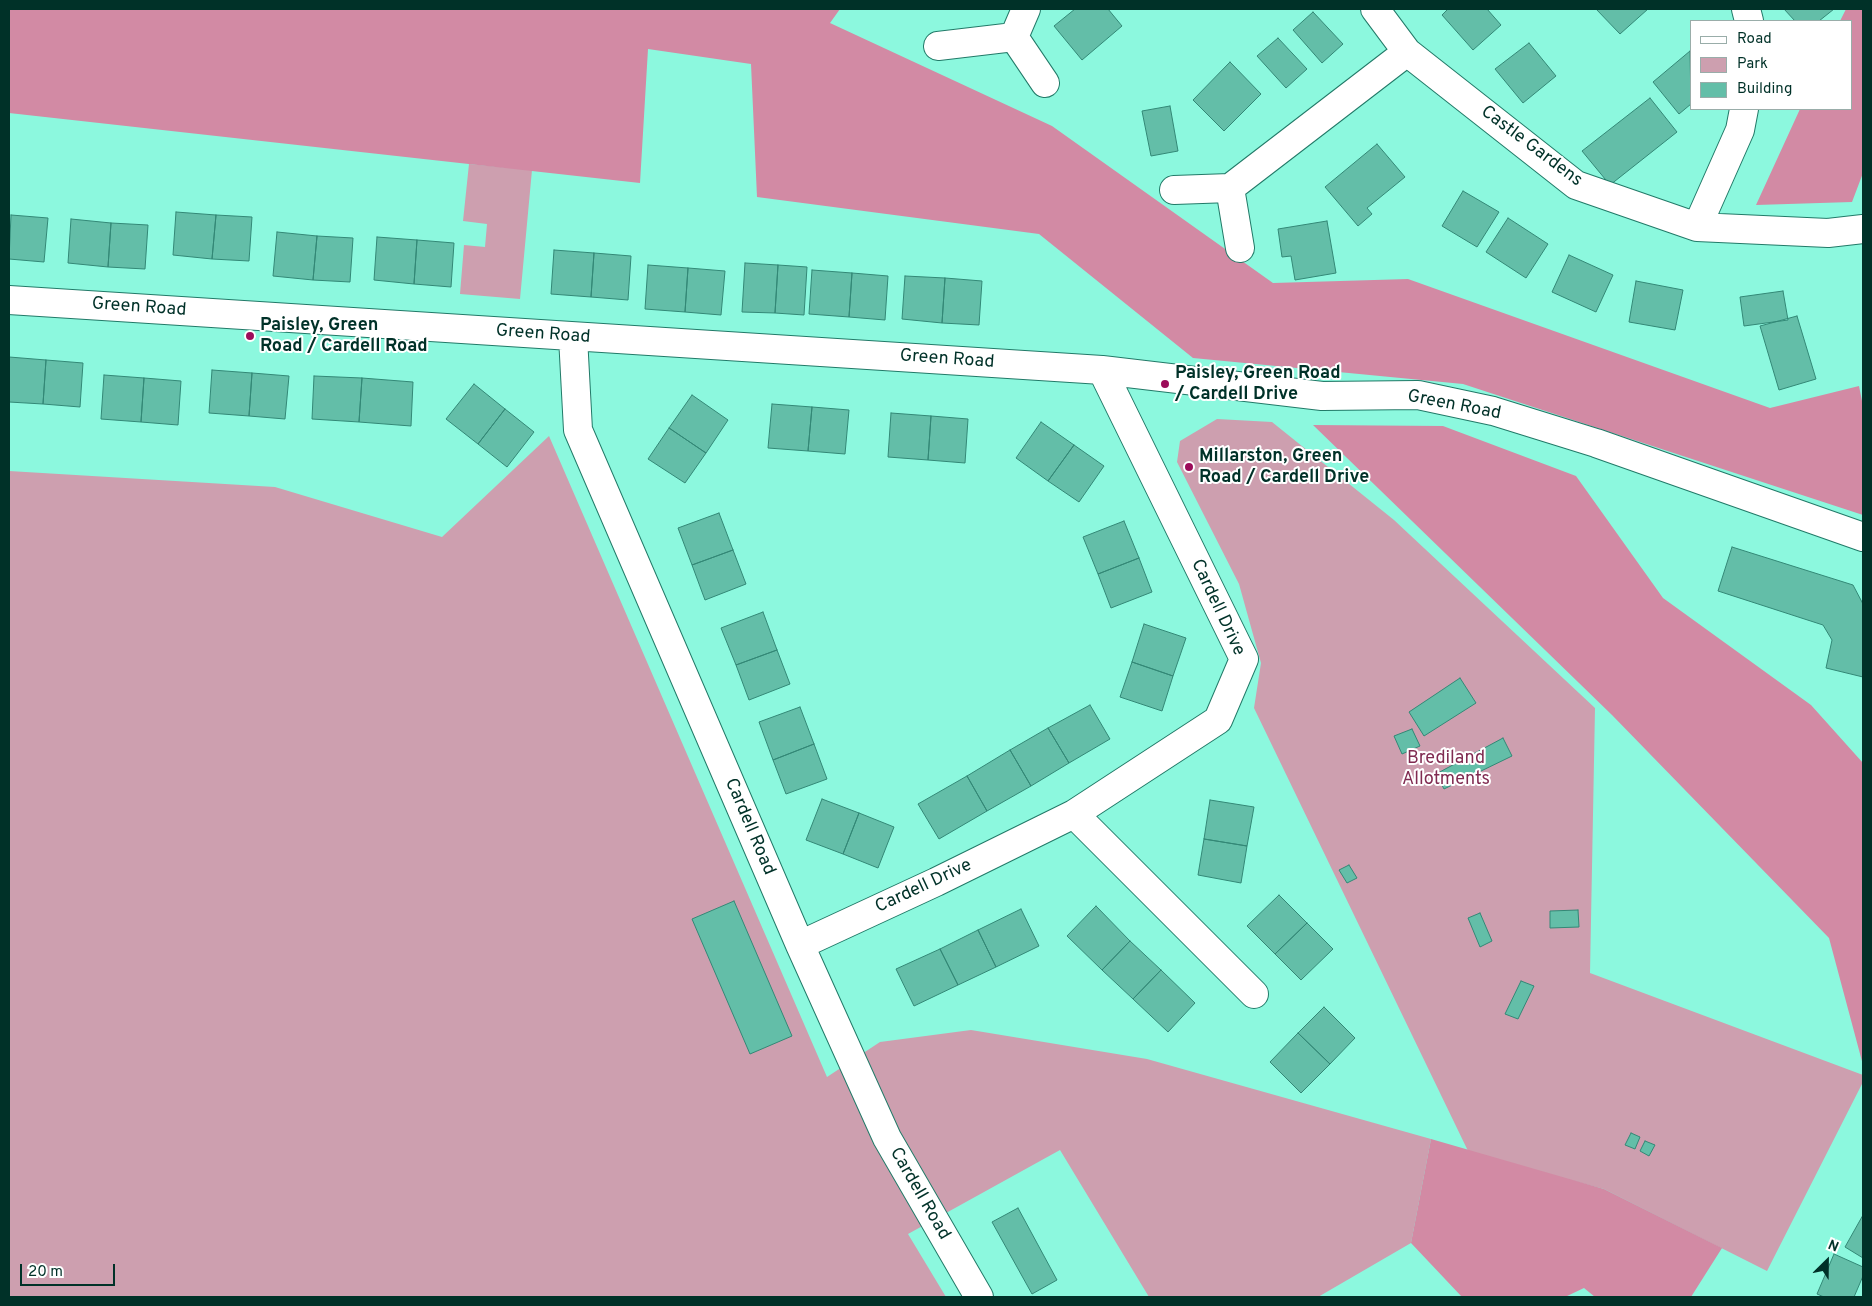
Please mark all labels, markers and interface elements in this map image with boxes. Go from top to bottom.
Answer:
legend [1690,20,1852,110]
text: Road [1737,30,1772,49]
text: Park [1737,55,1768,74]
text: Building [1737,80,1792,99]
street label: Castle Gardens [1476,102,1586,192]
street label: Green Road [91,294,187,322]
place label: Paisley, Green Road / Cardell Road [260,315,428,358]
street label: Green Road [495,321,591,349]
marker: Paisley, Green Road / Cardell Road [244,330,256,342]
street label: Green Road [899,346,995,374]
place label: Paisley, Green Road / Cardell Drive [1175,363,1341,406]
marker: Paisley, Green Road / Cardell Drive [1159,378,1171,390]
street label: Green Road [1405,386,1503,426]
place label: Millarston, Green Road / Cardell Drive [1199,446,1369,488]
marker: Millarston, Green Road / Cardell Drive [1183,461,1195,473]
street label: Cardell Drive [1185,556,1249,660]
park label: Brediland Allotments [1402,748,1490,791]
street label: Cardell Road [719,775,779,879]
street label: Cardell Drive [872,855,976,919]
street label: Cardell Road [884,1144,954,1244]
north arrow [1802,1236,1852,1286]
text: N [1825,1237,1841,1257]
scale bar [22,1254,118,1286]
text: 20 m [28,1263,63,1282]

